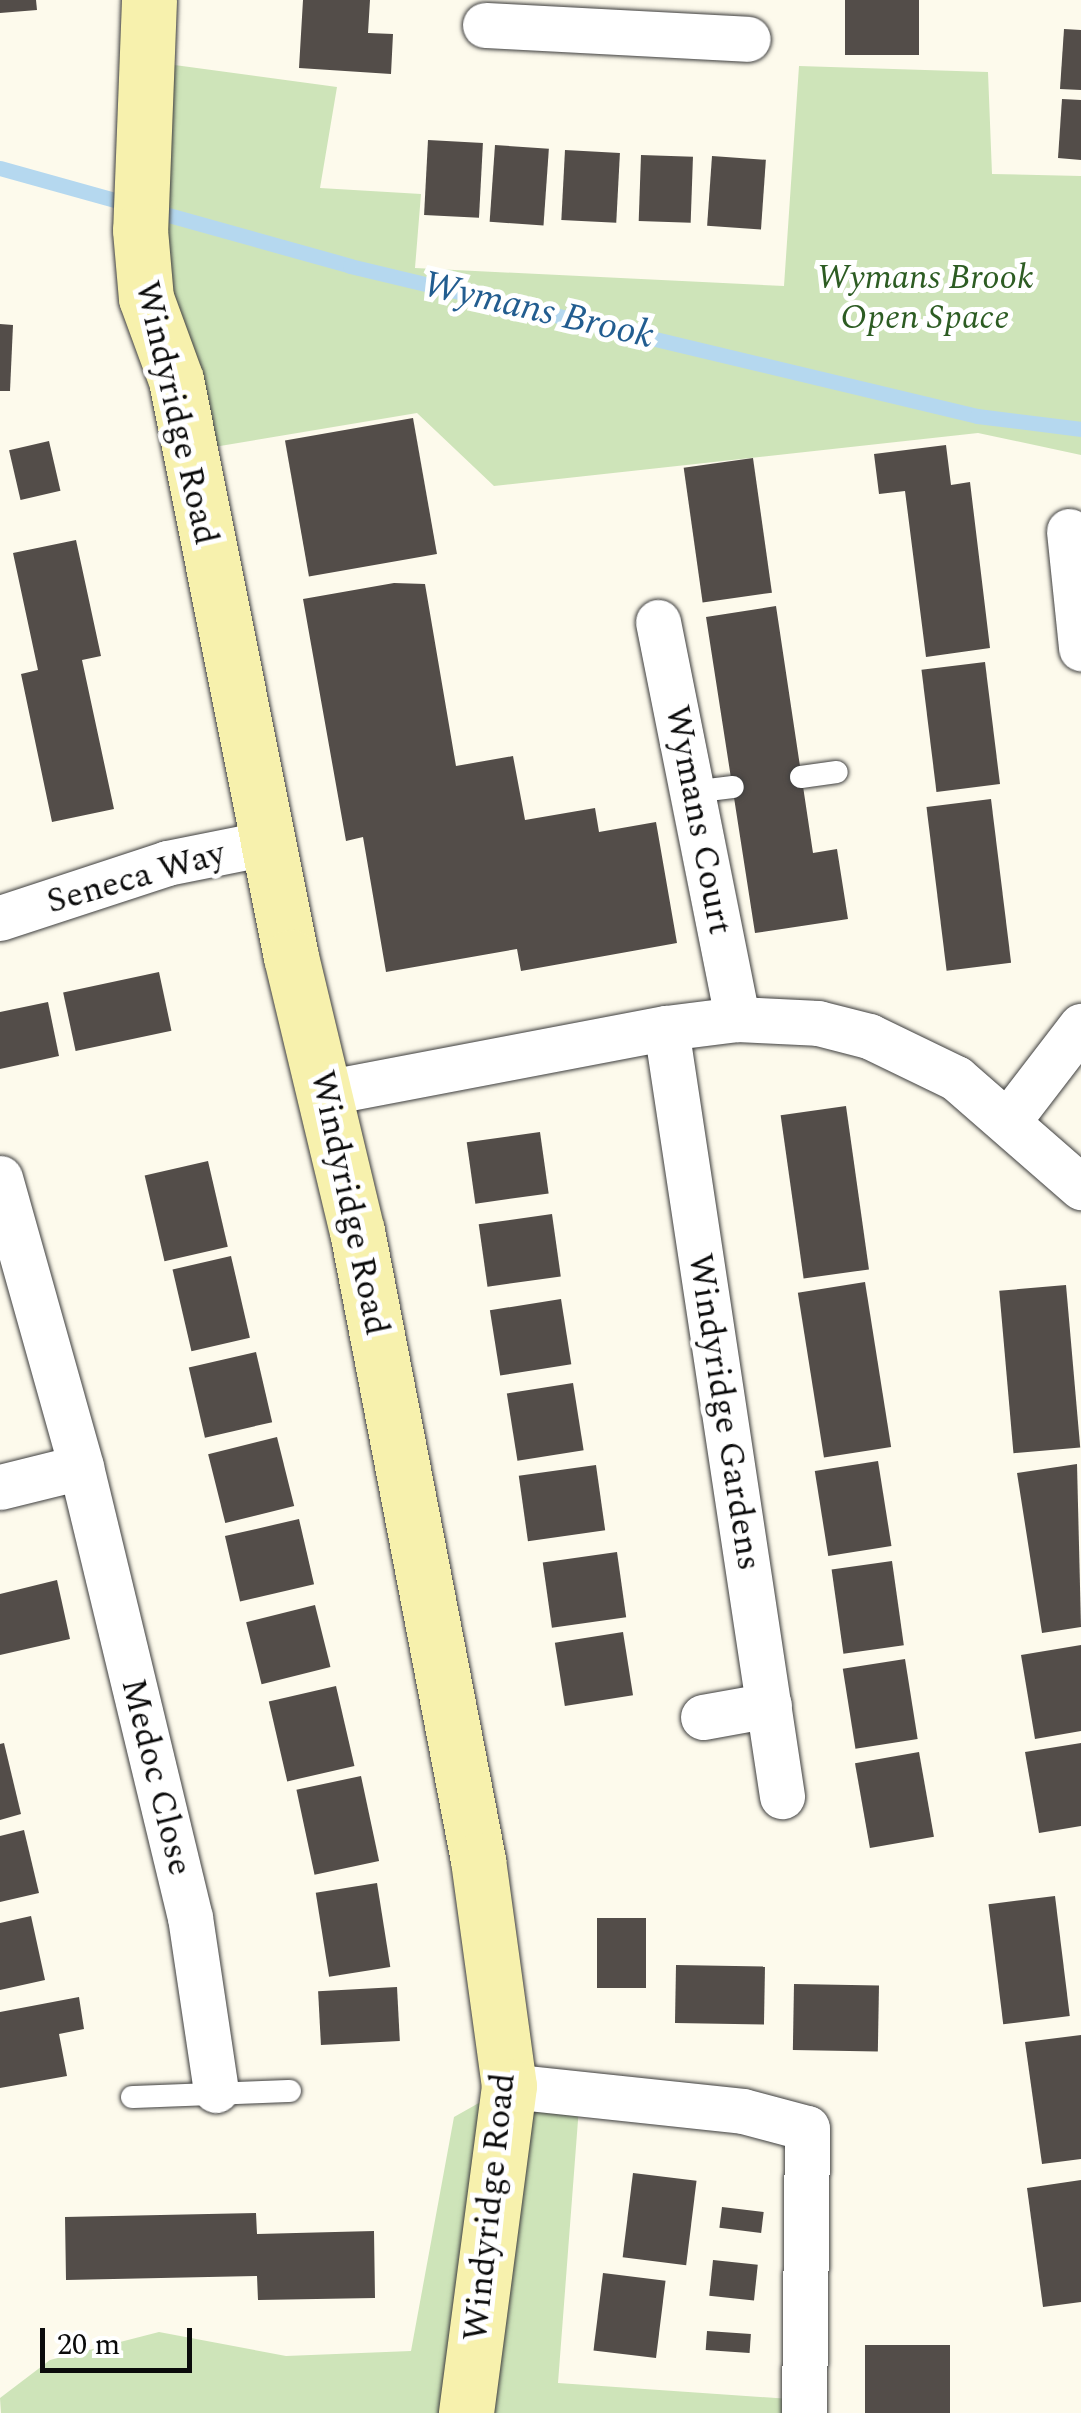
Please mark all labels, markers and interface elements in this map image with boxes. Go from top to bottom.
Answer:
park label: Wymans Brook Open Space [816,257,1034,339]
water label: Wymans Brook [418,262,658,360]
street label: Windyridge Road [125,277,227,549]
street label: Wymans Court [655,702,741,938]
street label: Seneca Way [42,833,230,923]
street label: Windyridge Road [300,1067,398,1339]
street label: Windyridge Gardens [678,1250,770,1574]
street label: Medoc Close [111,1674,201,1880]
street label: Windyridge Road [455,2071,525,2343]
scale bar [45,2308,198,2370]
text: 20 m [57,2322,120,2368]

